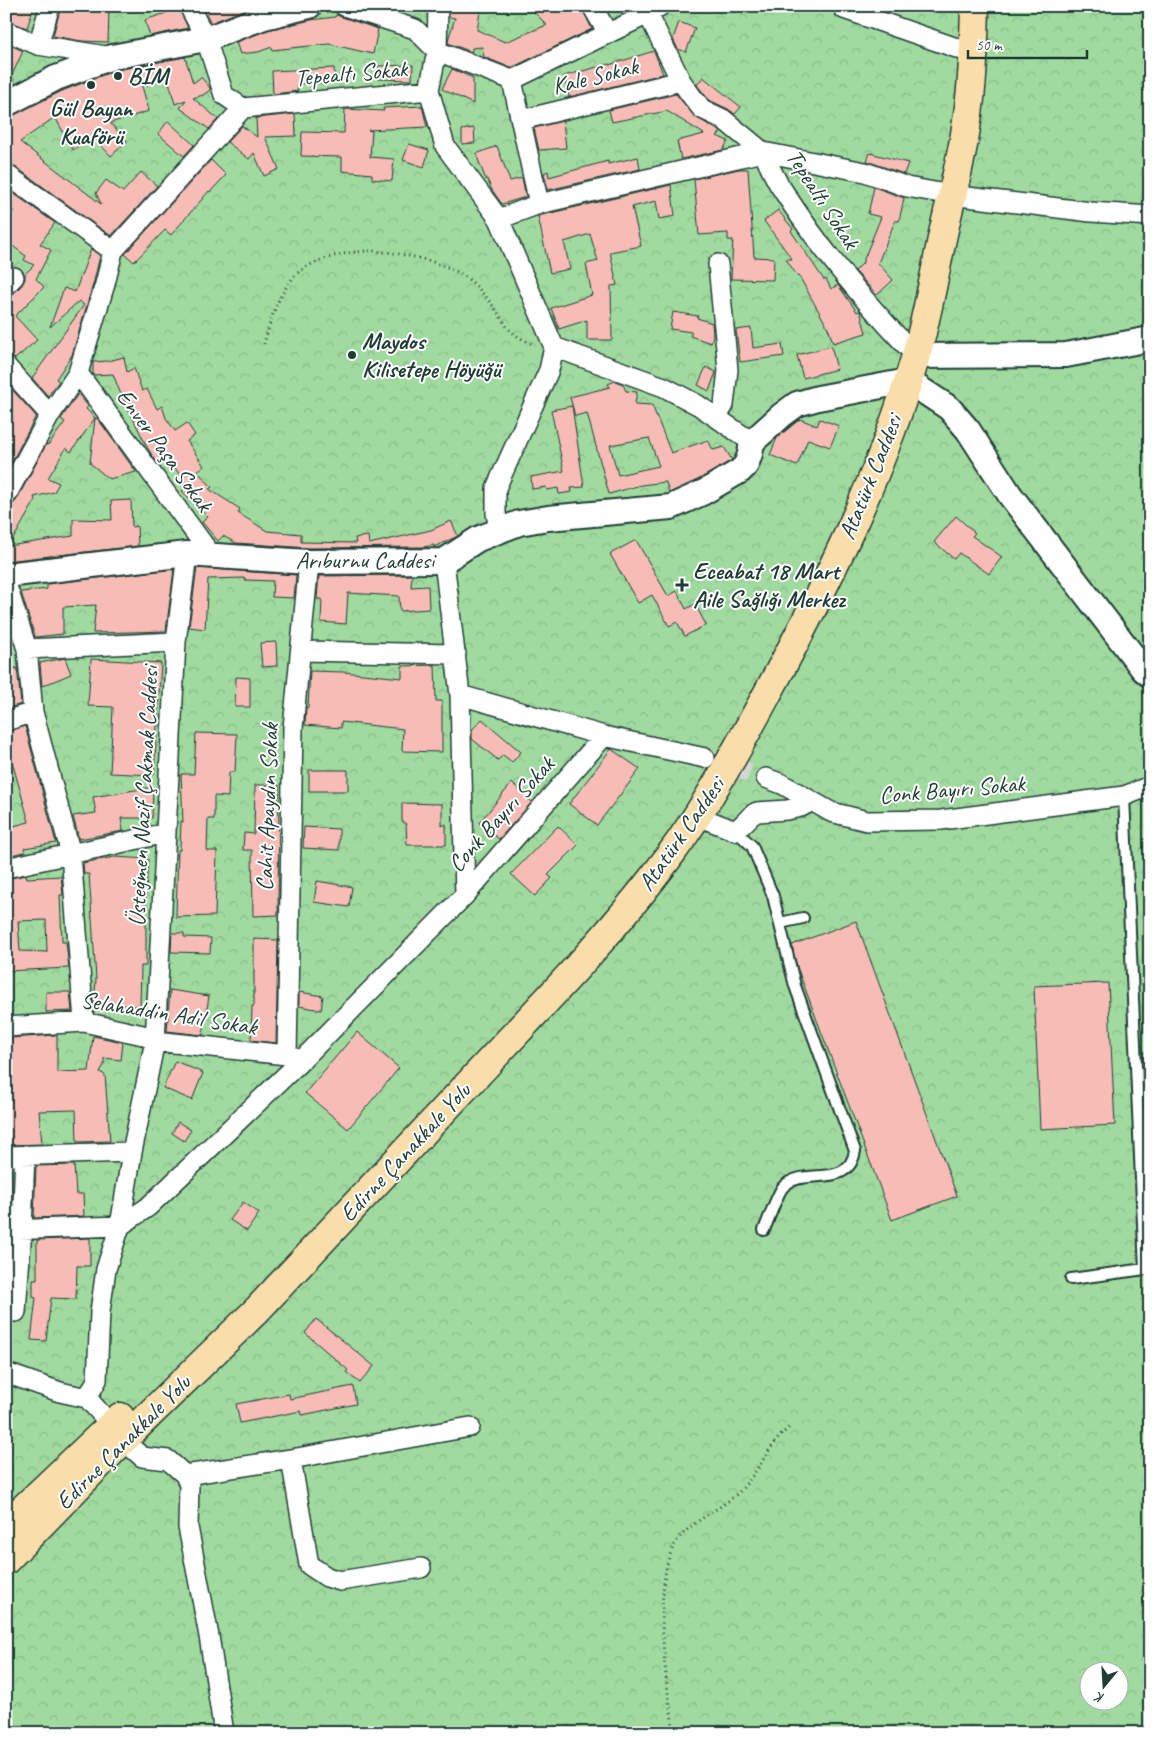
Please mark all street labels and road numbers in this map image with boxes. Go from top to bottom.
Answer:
street label: Kale Sokak [549,50,643,101]
street label: Tepealtı Sokak [294,53,411,93]
street label: Tepealtı Sokak [780,144,867,256]
street label: Enver Paşa Sokak [110,382,221,519]
street label: Atatürk Caddesi [831,407,910,544]
street label: Arıburnu Caddesi [296,545,437,575]
street label: Üsteğmen Nazif Çakmak Caddesi [121,662,165,927]
street label: Cahit Apaydın Sokak [249,720,285,891]
street label: Conk Bayırı Sokak [441,748,562,878]
street label: Conk Bayırı Sokak [878,768,1028,810]
street label: Atatürk Caddesi [631,769,733,897]
street label: Selahaddin Adil Sokak [79,984,261,1042]
street label: Edirne Çanakkale Yolu [333,1075,479,1228]
street label: Edirne Çanakkale Yolu [49,1367,198,1516]

